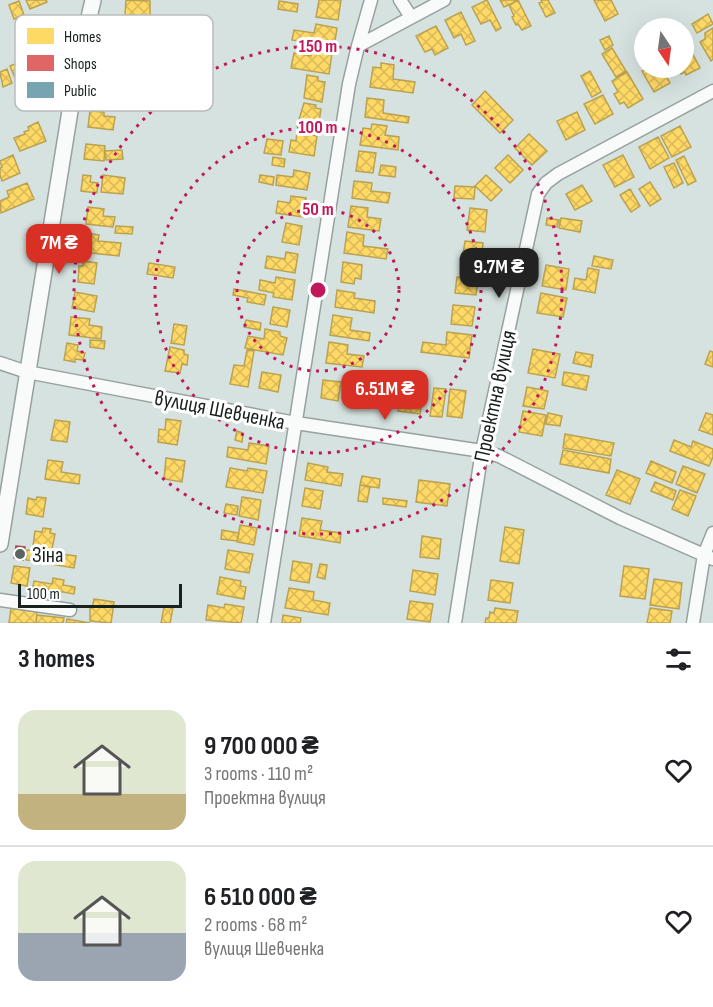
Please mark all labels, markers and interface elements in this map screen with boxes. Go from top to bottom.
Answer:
legend [15,15,213,111]
north arrow [634,18,694,78]
map controls [634,18,694,78]
text: Homes [64,28,101,47]
text: 150 m [299,36,337,57]
text: Shops [64,55,97,74]
text: Public [64,82,97,101]
text: 100 m [299,117,338,138]
text: 50 m [302,199,334,220]
pin: 7M ₴ [23,224,95,275]
text: 7M ₴ [40,231,78,255]
pin: 9.7M ₴ [450,248,548,299]
text: 9.7M ₴ [474,255,524,279]
centre of rings [308,280,328,300]
street label: Проектна вулиця [468,328,523,465]
pin: 6.51M ₴ [330,370,440,421]
text: 6.51M ₴ [355,377,415,401]
street label: вулиця Шевченка [152,385,287,436]
place label: Зіна [32,542,63,569]
marker: Зіна [13,547,27,561]
scale bar [18,581,182,608]
text: 100 m [27,585,60,604]
icon: filters [662,643,695,676]
text: 3 homes [18,644,95,675]
text: 9 700 000 ₴ [204,731,319,762]
icon: home [66,734,138,806]
icon: heart [662,754,695,787]
text: 3 rooms · 110 m² [204,762,313,786]
text: Проектна вулиця [204,786,326,810]
text: 6 510 000 ₴ [204,882,317,913]
icon: home [66,885,138,957]
icon: heart [662,905,695,938]
text: 2 rooms · 68 m² [204,913,308,937]
text: вулиця Шевченка [204,937,324,961]

